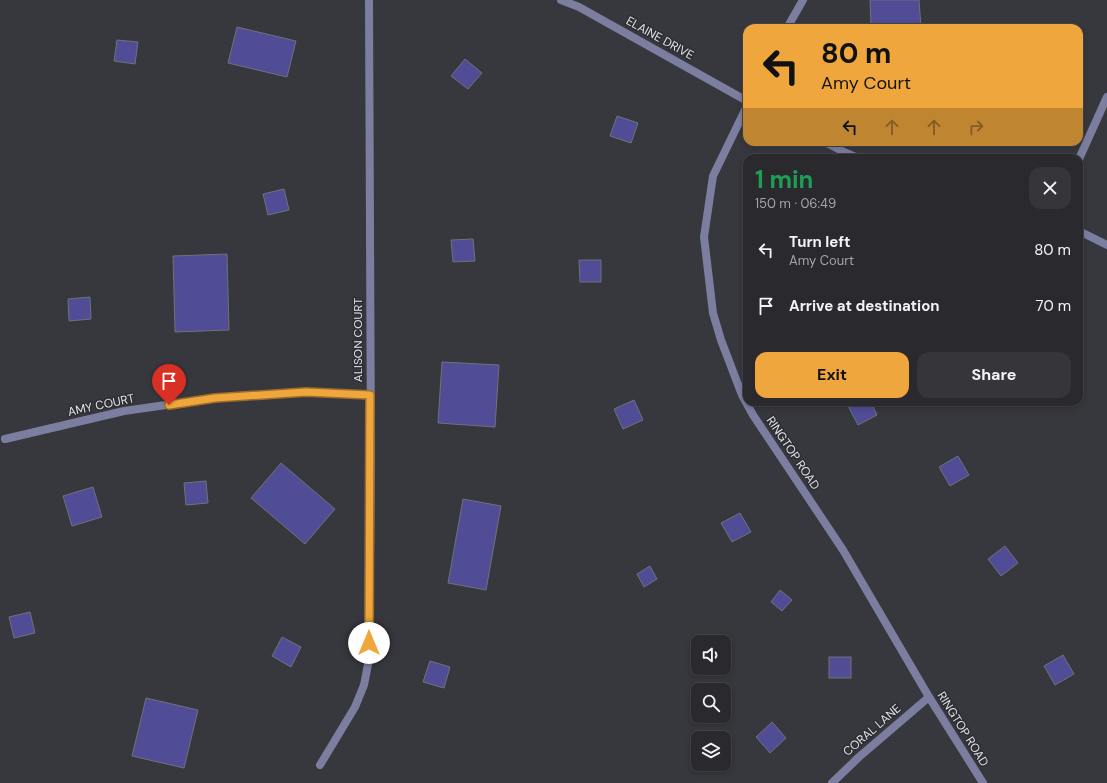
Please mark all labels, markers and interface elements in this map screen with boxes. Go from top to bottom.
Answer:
street label: ELAINE DRIVE [623,13,697,63]
text: 80 m [821,35,891,72]
icon: left [755,40,807,92]
text: Amy Court [821,71,911,95]
icon: left [839,116,861,138]
icon: ahead [881,116,903,138]
icon: ahead [923,116,945,138]
icon: right [965,116,987,138]
text: 1 min [755,164,813,195]
button: close [1029,167,1071,209]
text: 150 m · 06:49 [755,195,836,212]
text: Turn left [789,232,850,252]
icon: left [755,239,777,261]
text: 80 m [1034,240,1071,260]
text: Amy Court [789,252,854,269]
icon: arrive [755,295,777,317]
text: Arrive at destination [789,296,940,316]
text: 70 m [1036,296,1071,316]
street label: ALISON COURT [350,298,366,382]
button: Exit [755,352,909,398]
button: Share [917,352,1071,398]
pin [152,364,186,405]
icon: arrive [158,370,180,392]
street label: AMY COURT [66,390,136,420]
street label: RINGTOP ROAD [763,413,823,493]
position arrow [348,622,390,664]
map controls [691,635,731,771]
button: sound [691,635,731,675]
button: search [691,683,731,723]
street label: RINGTOP ROAD [934,689,992,769]
street label: CORAL LANE [840,700,905,760]
button: layers [691,731,731,771]

